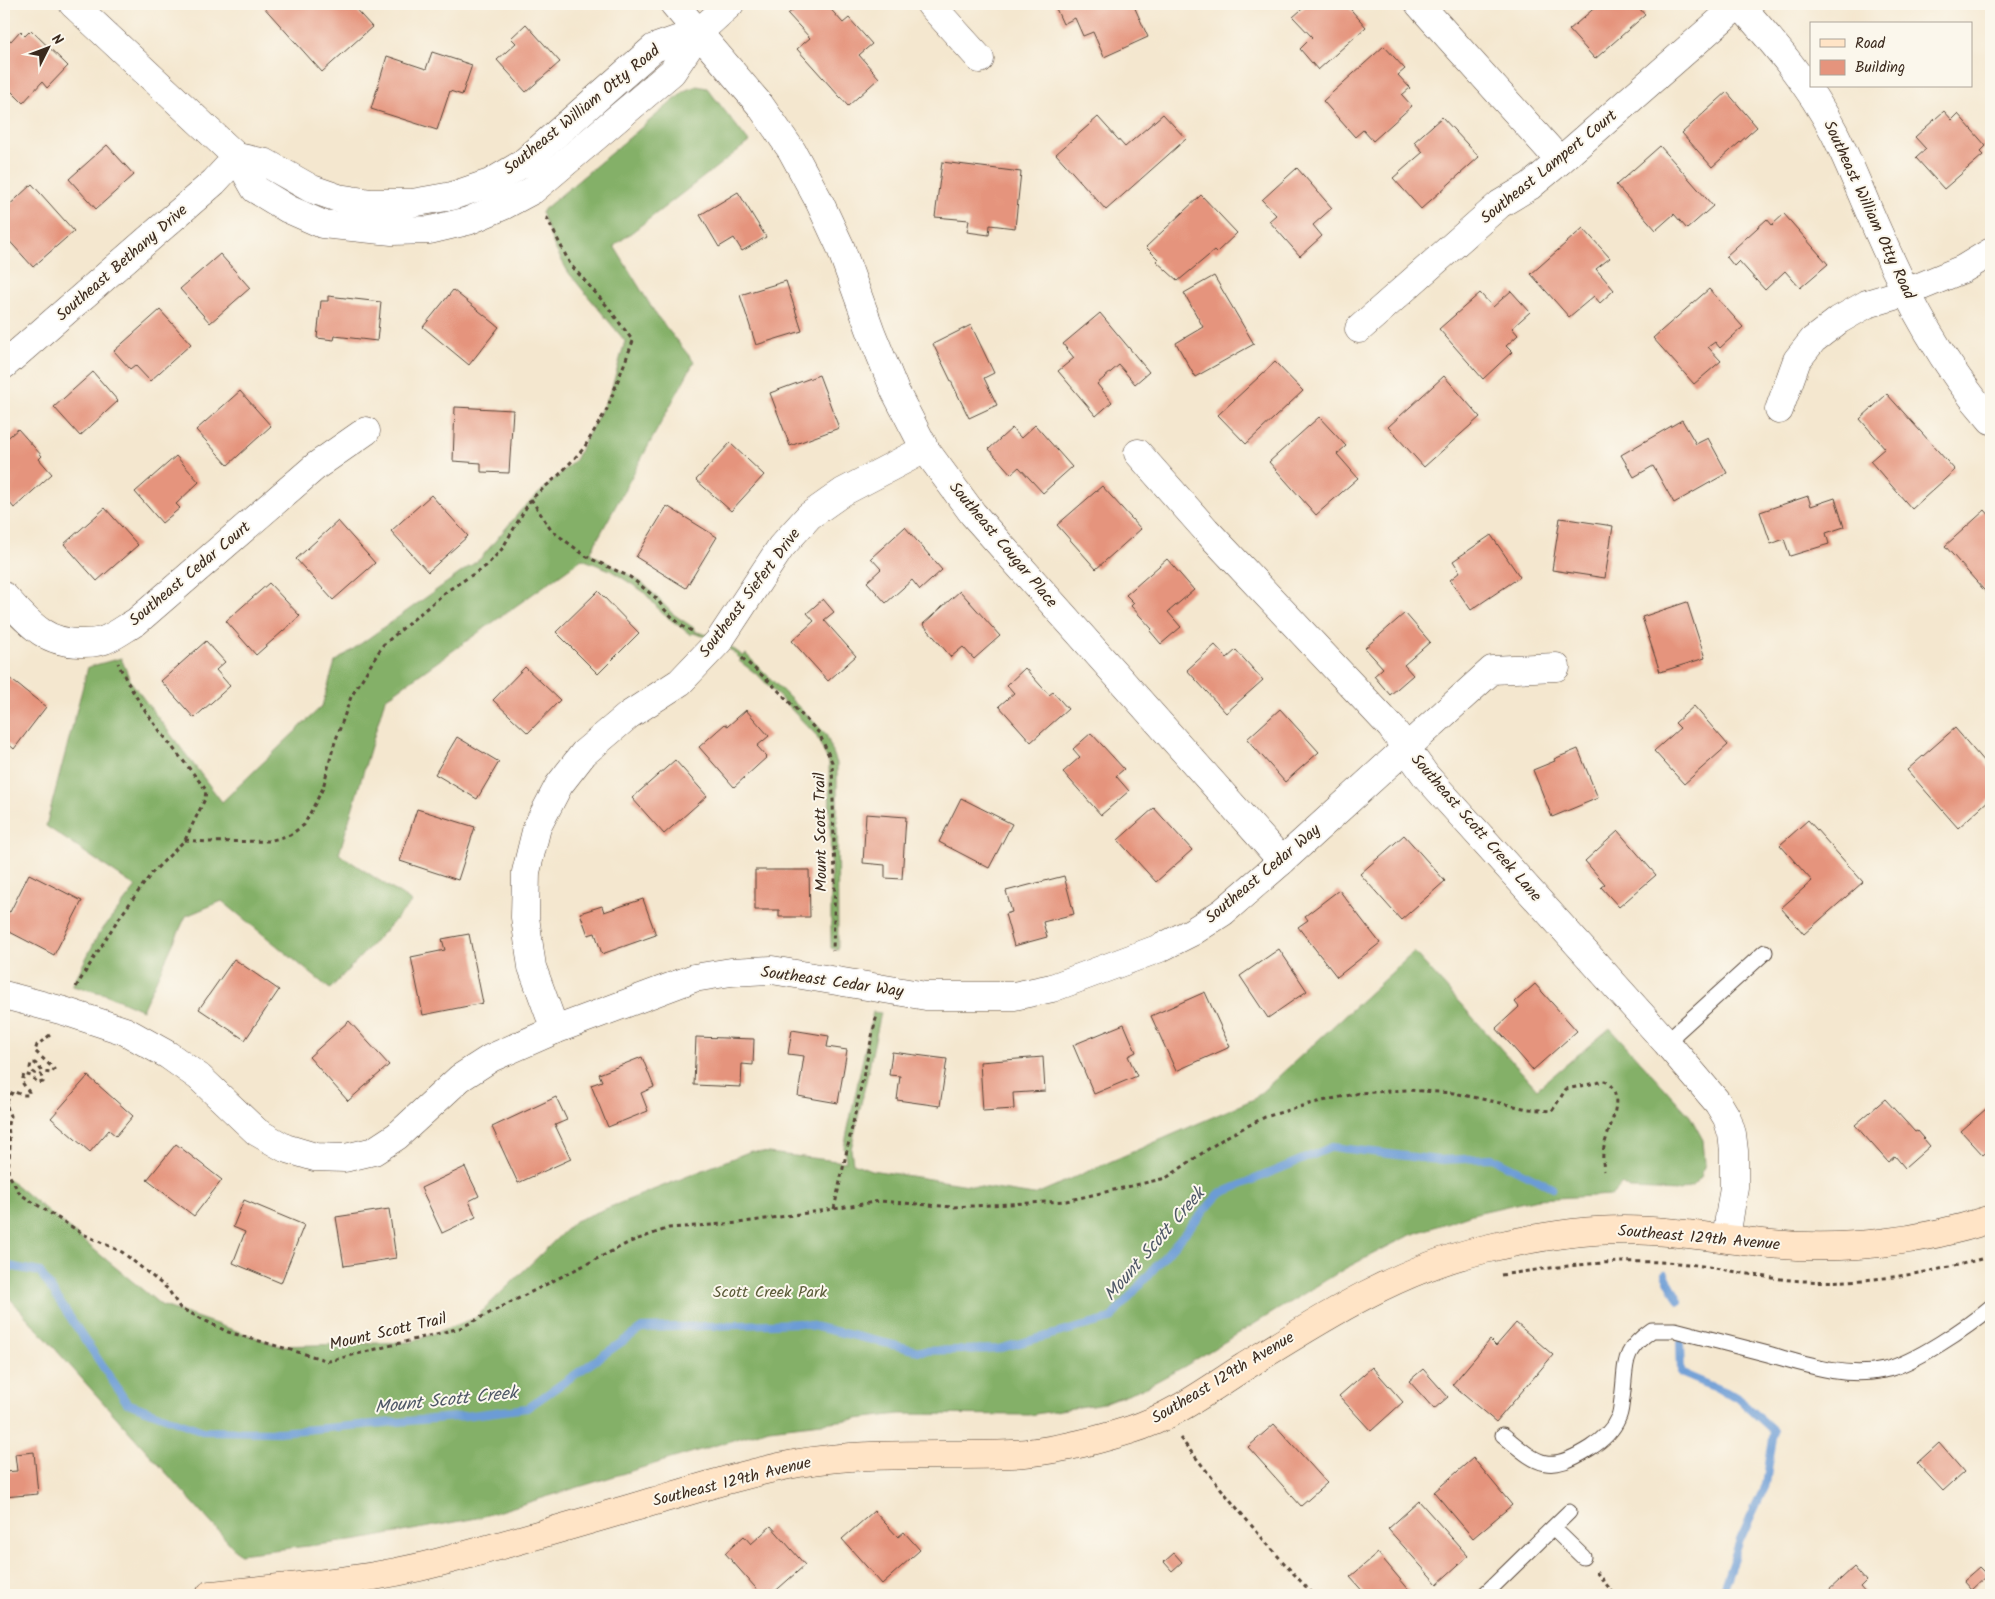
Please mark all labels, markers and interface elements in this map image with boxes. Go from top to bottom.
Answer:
north arrow [22,22,72,72]
legend [1810,22,1972,88]
text: N [46,29,68,51]
text: Road [1855,32,1886,56]
street label: Southeast William Otty Road [498,38,666,181]
text: Building [1855,56,1905,80]
street label: Southeast Lampert Court [1475,103,1624,230]
street label: Southeast William Otty Road [1816,116,1922,305]
street label: Southeast Bethany Drive [50,199,194,327]
street label: Southeast Cougar Place [943,476,1063,614]
street label: Southeast Cedar Court [124,515,257,633]
street label: Southeast Siefert Drive [693,523,807,663]
street label: Southeast Scott Creek Lane [1405,748,1547,908]
street label: Mount Scott Trail [807,772,835,892]
street label: Southeast Cedar Way [1200,818,1327,930]
street label: Southeast Cedar Way [759,960,905,1004]
water label: Mount Scott Creek [1097,1180,1215,1308]
street label: Southeast 129th Avenue [1617,1218,1781,1258]
park label: Scott Creek Park [713,1280,827,1305]
street label: Mount Scott Trail [327,1306,449,1358]
street label: Southeast 129th Avenue [1147,1325,1299,1431]
water label: Mount Scott Creek [373,1379,521,1423]
street label: Southeast 129th Avenue [650,1450,814,1514]

